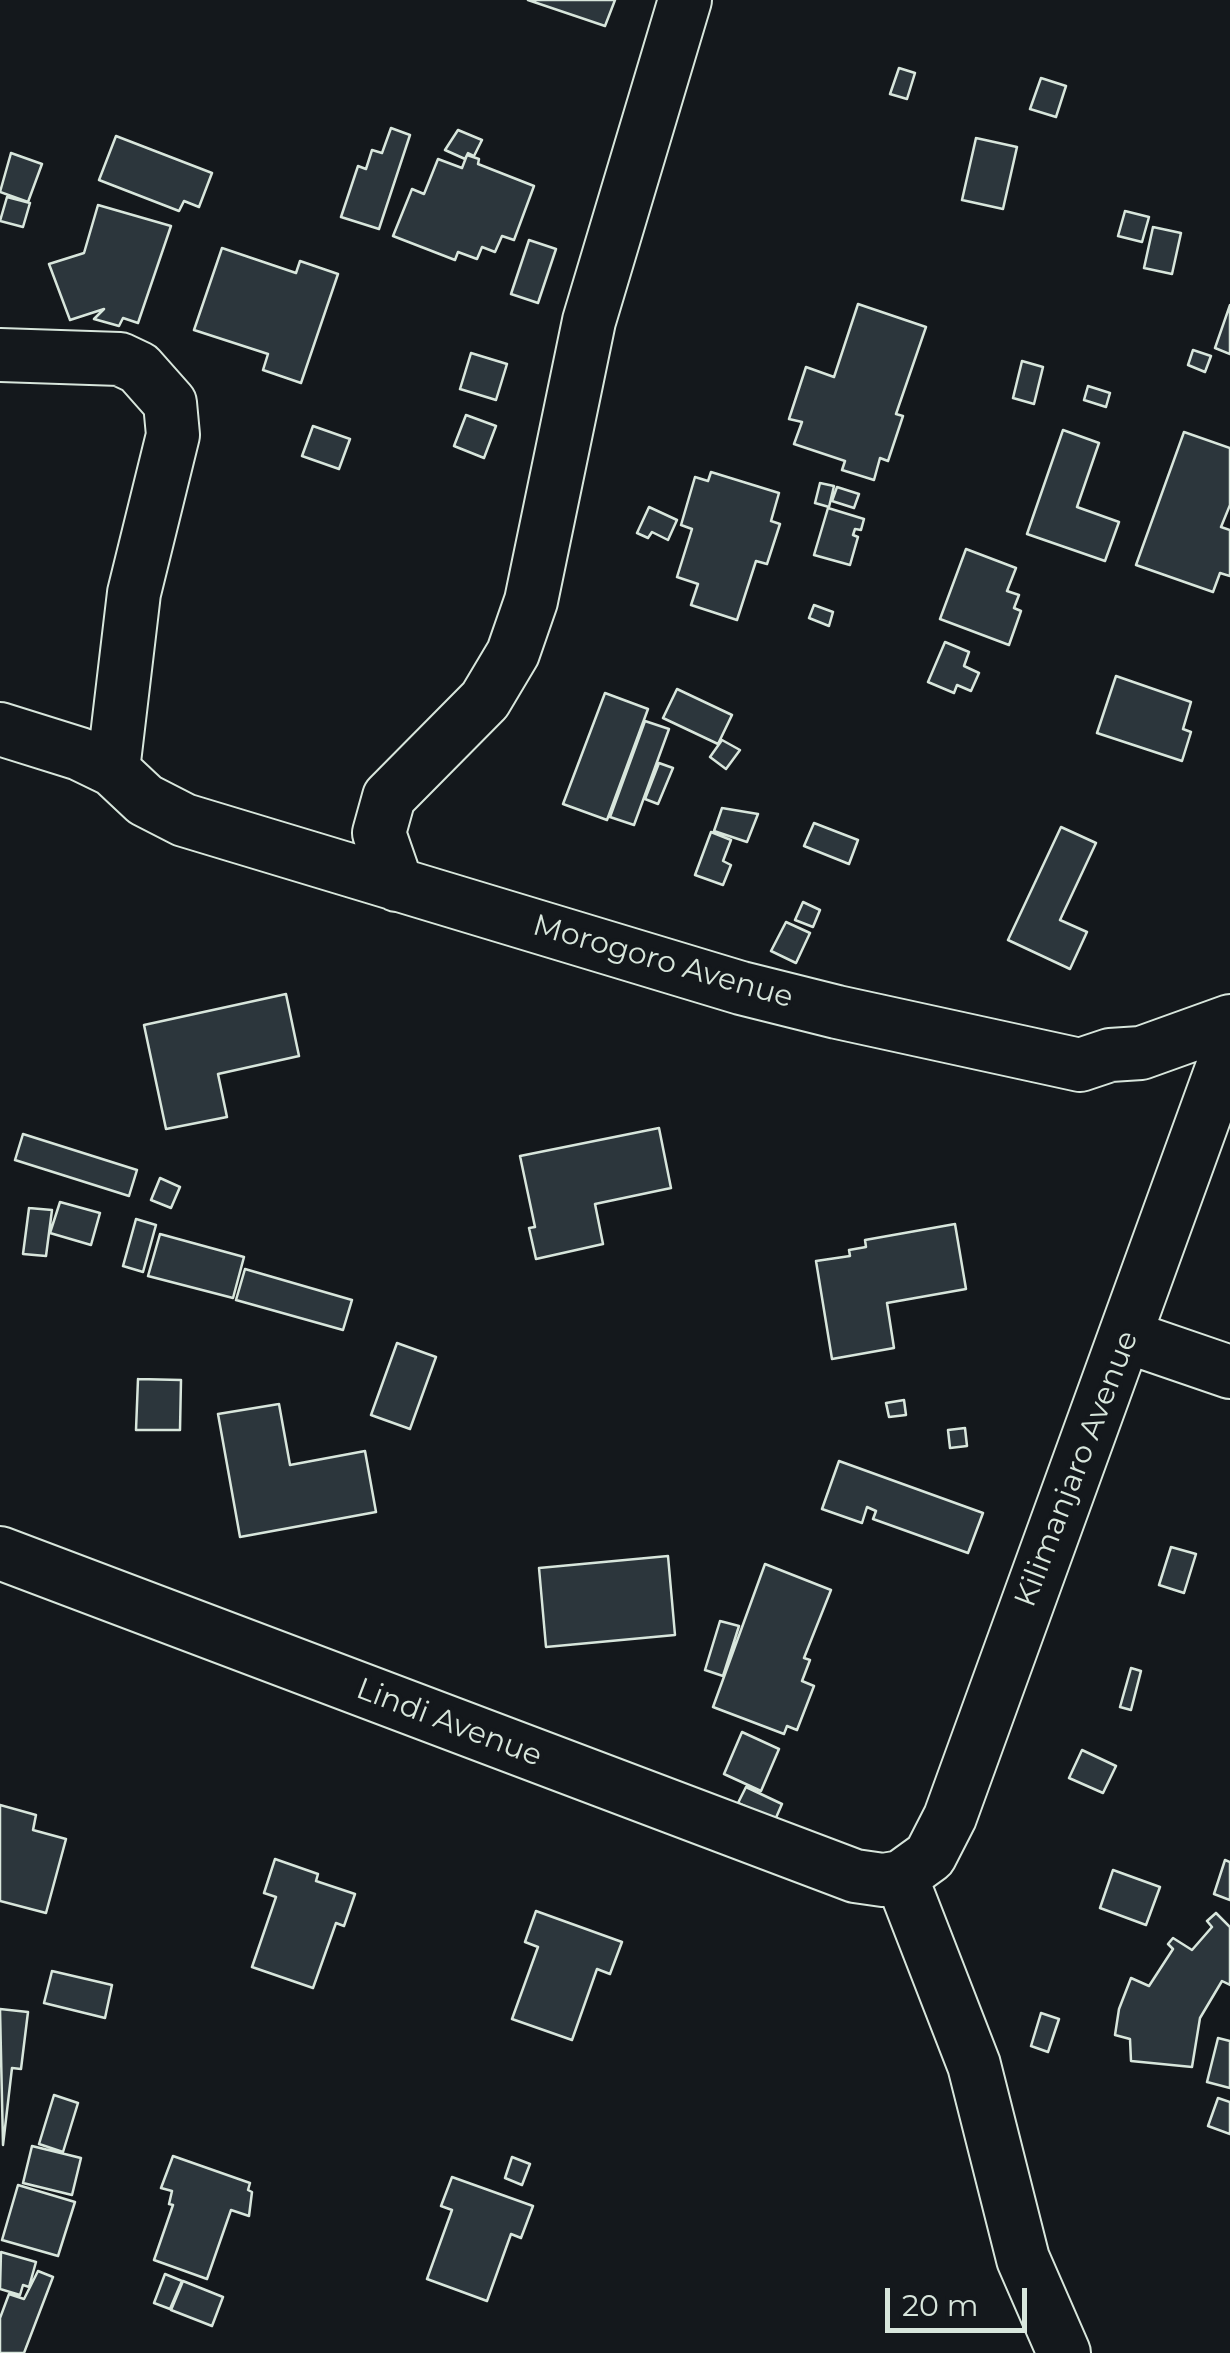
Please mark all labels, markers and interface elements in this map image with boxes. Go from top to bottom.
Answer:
street label: Morogoro Avenue [529,908,797,1016]
street label: Kilimanjaro Avenue [1008,1326,1146,1612]
street label: Lindi Avenue [351,1671,547,1775]
scale bar [890,2268,1032,2330]
text: 20 m [902,2287,979,2324]

